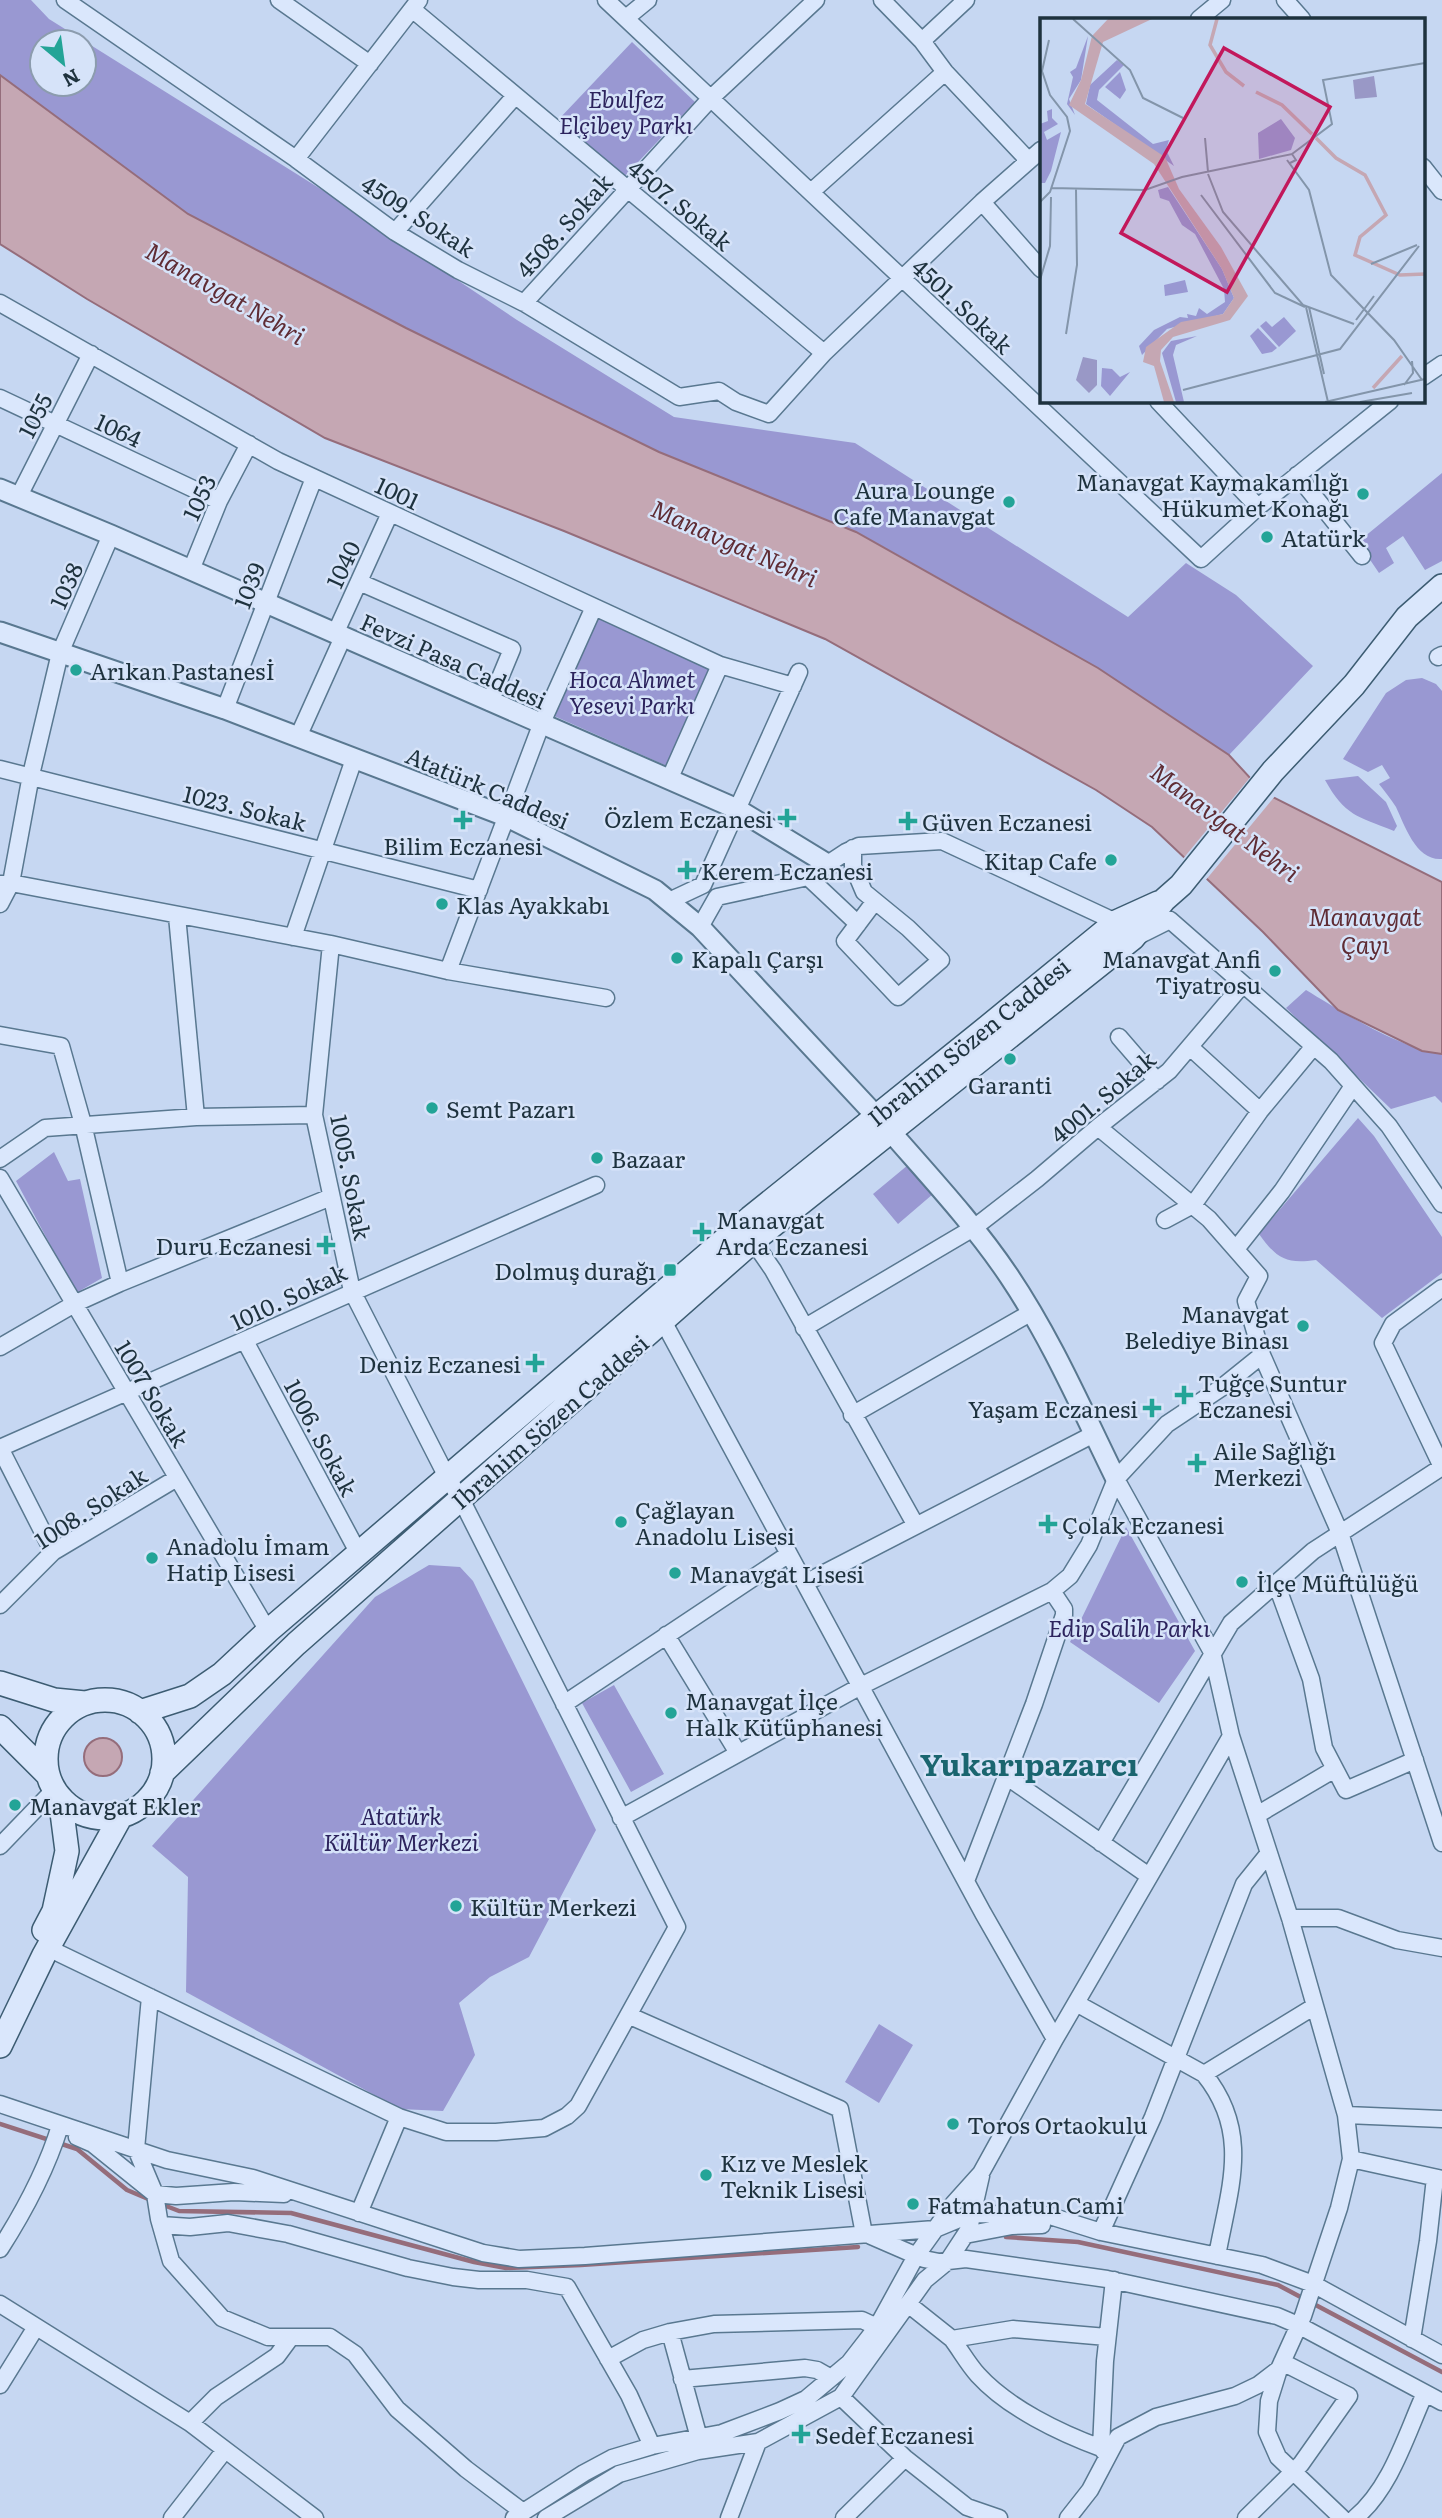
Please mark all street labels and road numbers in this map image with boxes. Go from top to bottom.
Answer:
street label: 4507. Sokak [622,150,741,258]
street label: 4508. Sokak [507,165,620,285]
street label: 4509. Sokak [356,166,483,265]
street label: 4501. Sokak [905,249,1022,361]
street label: 1055 [8,387,60,443]
street label: 1064 [90,404,148,455]
street label: 1001 [370,467,426,517]
street label: 1053 [173,469,223,525]
street label: 1040 [316,535,368,593]
street label: 1038 [40,556,90,614]
street label: 1039 [224,557,272,613]
street label: Fevzi Pasa Caddesi [355,604,553,716]
street label: Atatürk Caddesi [401,737,575,837]
street label: 1023. Sokak [180,775,311,839]
street label: Ibrahim Sözen Caddesi [860,948,1077,1133]
street label: 4001. Sokak [1042,1041,1163,1150]
street label: 1005. Sokak [323,1111,381,1244]
street label: 1010. Sokak [224,1254,353,1338]
street label: Ibrahim Sözen Caddesi [443,1325,655,1516]
street label: 1007 Sokak [108,1333,199,1454]
street label: 1006. Sokak [277,1373,367,1502]
street label: 1008. Sokak [27,1457,154,1556]

